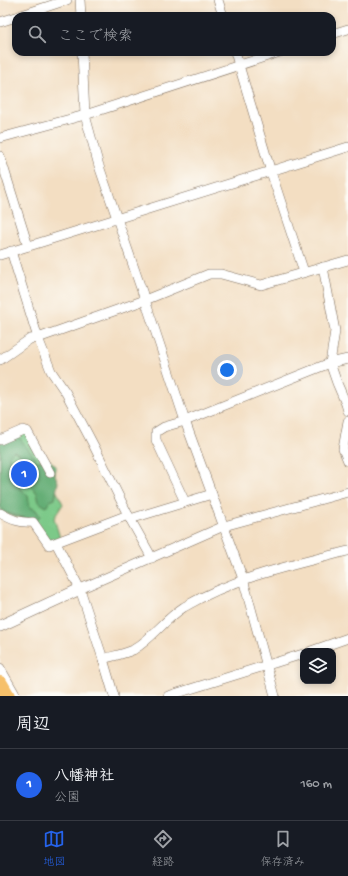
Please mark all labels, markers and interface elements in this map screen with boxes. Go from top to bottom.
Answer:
search box [12,12,336,56]
icon: search [26,23,48,45]
text: ここで検索 [58,28,133,46]
your location [217,360,237,380]
pin: 1 [11,459,37,489]
map controls [300,648,336,684]
button: layers [300,648,336,684]
text: 周辺 [16,716,50,736]
text: 八幡神社 [54,768,114,786]
text: 1 [26,777,32,792]
text: 160 m [300,777,332,792]
text: 公園 [54,791,80,806]
tab: 地図 [43,828,65,869]
tab: 経路 [152,828,174,869]
tab: 保存済み [261,828,305,869]

